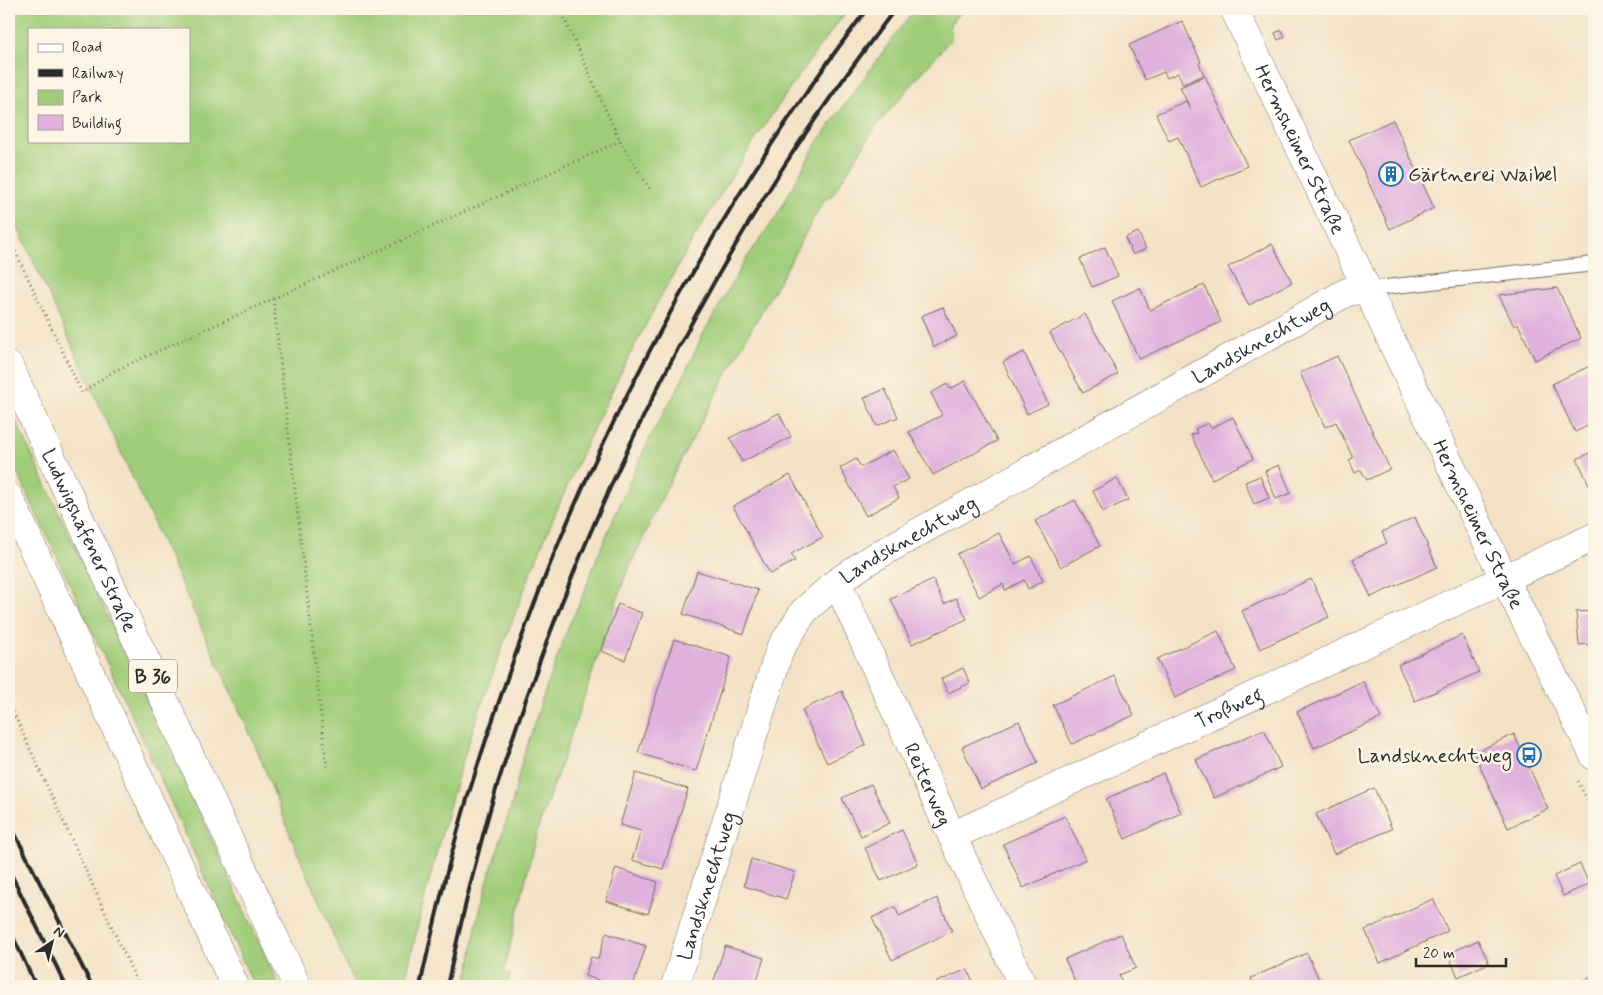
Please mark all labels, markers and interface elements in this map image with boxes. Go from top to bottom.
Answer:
legend [28,28,190,142]
text: Road [72,38,102,58]
street label: Hermsheimer Straße [1247,60,1351,239]
text: Railway [72,64,124,84]
text: Park [72,88,102,108]
text: Building [72,114,122,135]
building icon: Gärtnerei Waibel [1378,161,1404,187]
place label: Gärtnerei Waibel [1408,162,1558,189]
street label: Landsknechtweg [1188,292,1336,391]
street label: Hermsheimer Straße [1425,435,1529,614]
street label: Ludwigshafener Straße [34,445,143,637]
street label: Landsknechtweg [835,490,983,591]
road number: B 36 [129,659,177,692]
street label: Troßweg [1191,681,1268,736]
street label: Reiterweg [897,739,958,831]
bus stop icon: Landsknechtweg [1516,742,1542,768]
place label: Landsknechtweg [1358,743,1512,771]
street label: Landsknechtweg [672,808,744,964]
north arrow [28,918,78,968]
text: N [50,922,68,942]
scale bar [1416,935,1506,967]
text: 20 m [1423,944,1455,964]

